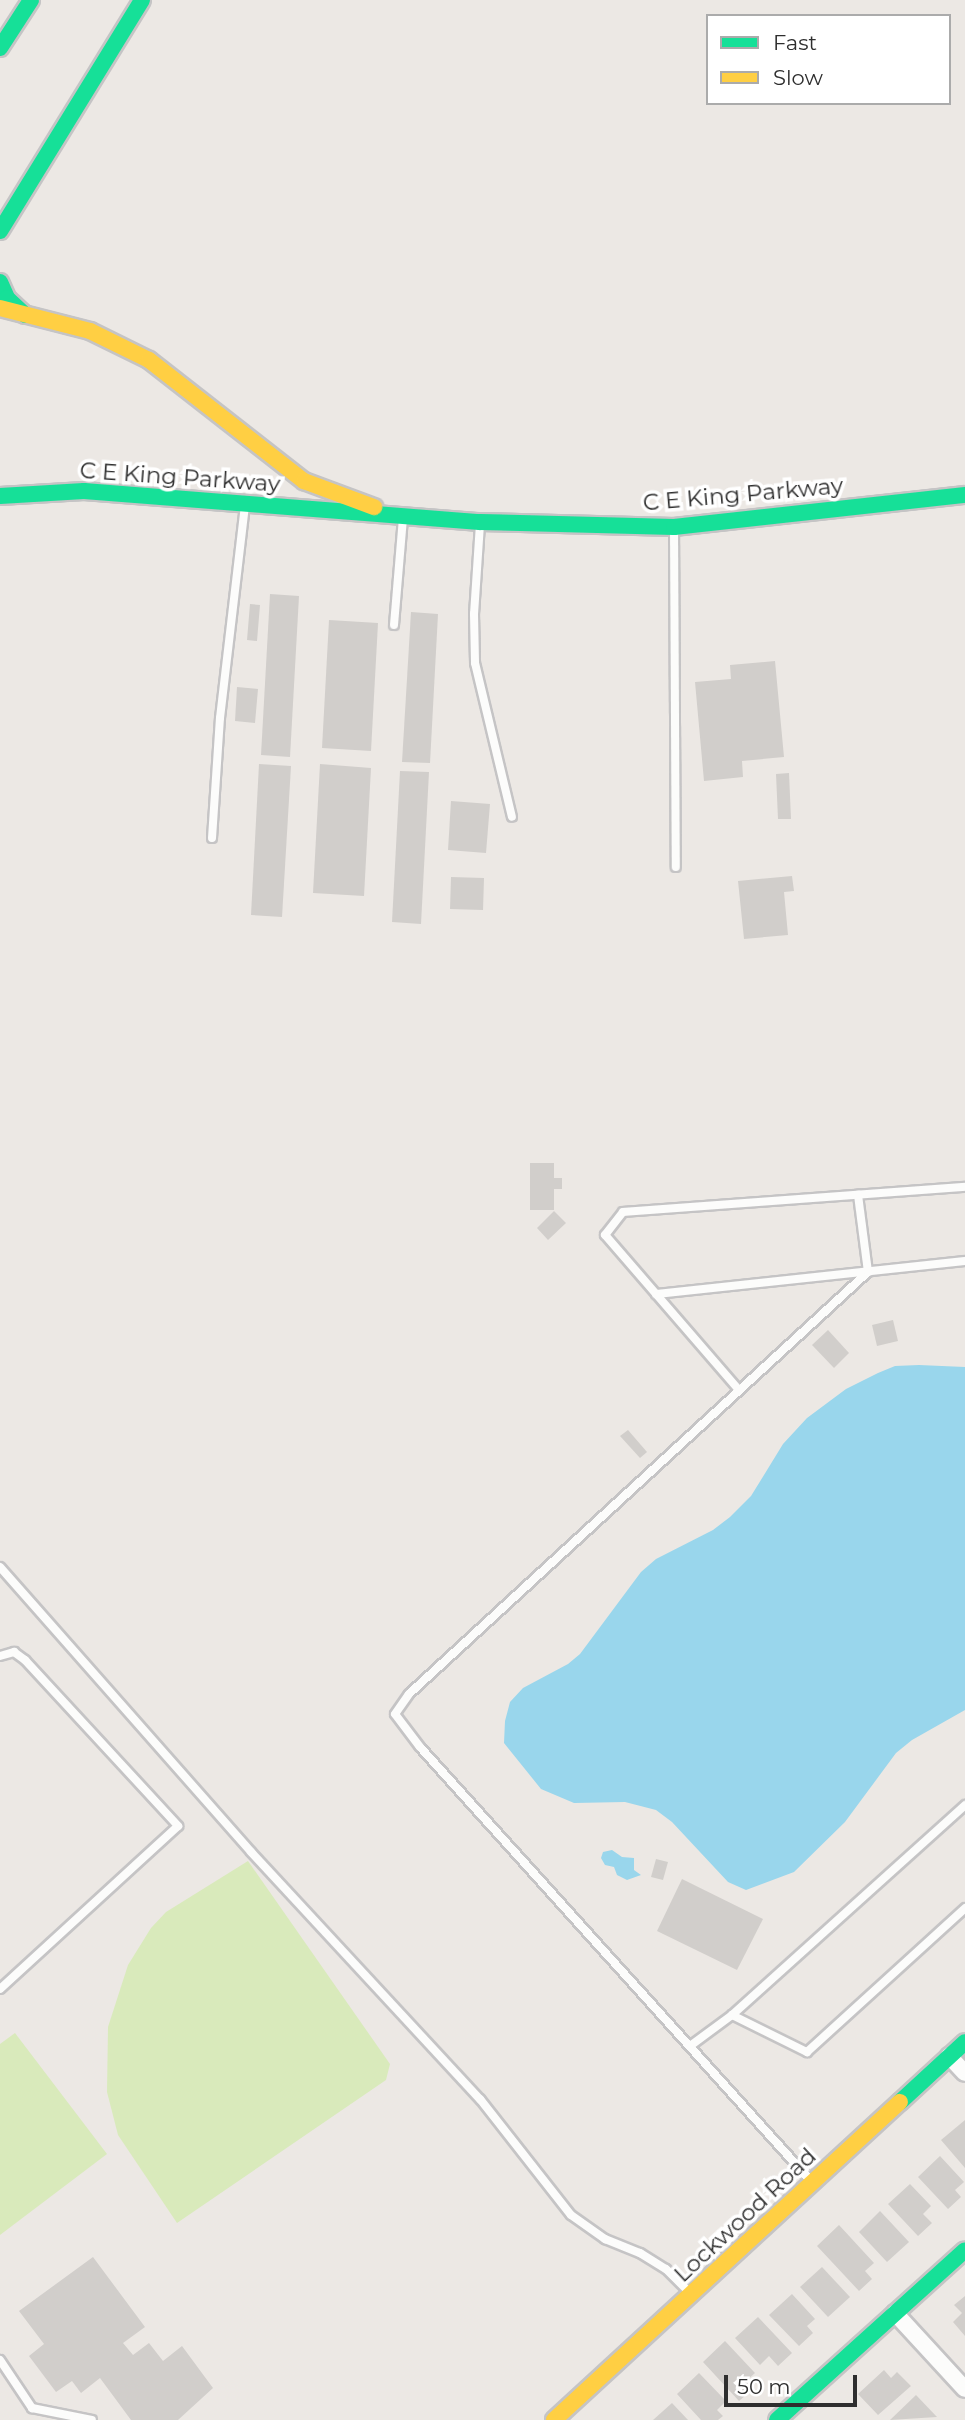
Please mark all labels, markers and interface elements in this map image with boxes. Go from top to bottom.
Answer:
legend [706,14,951,105]
text: Fast [773,30,817,55]
text: Slow [773,65,823,90]
street label: C E King Parkway [79,456,281,498]
street label: C E King Parkway [642,471,844,517]
street label: Lockwood Road [668,2142,822,2288]
scale bar [727,2360,860,2404]
text: 50 m [737,2374,791,2399]

